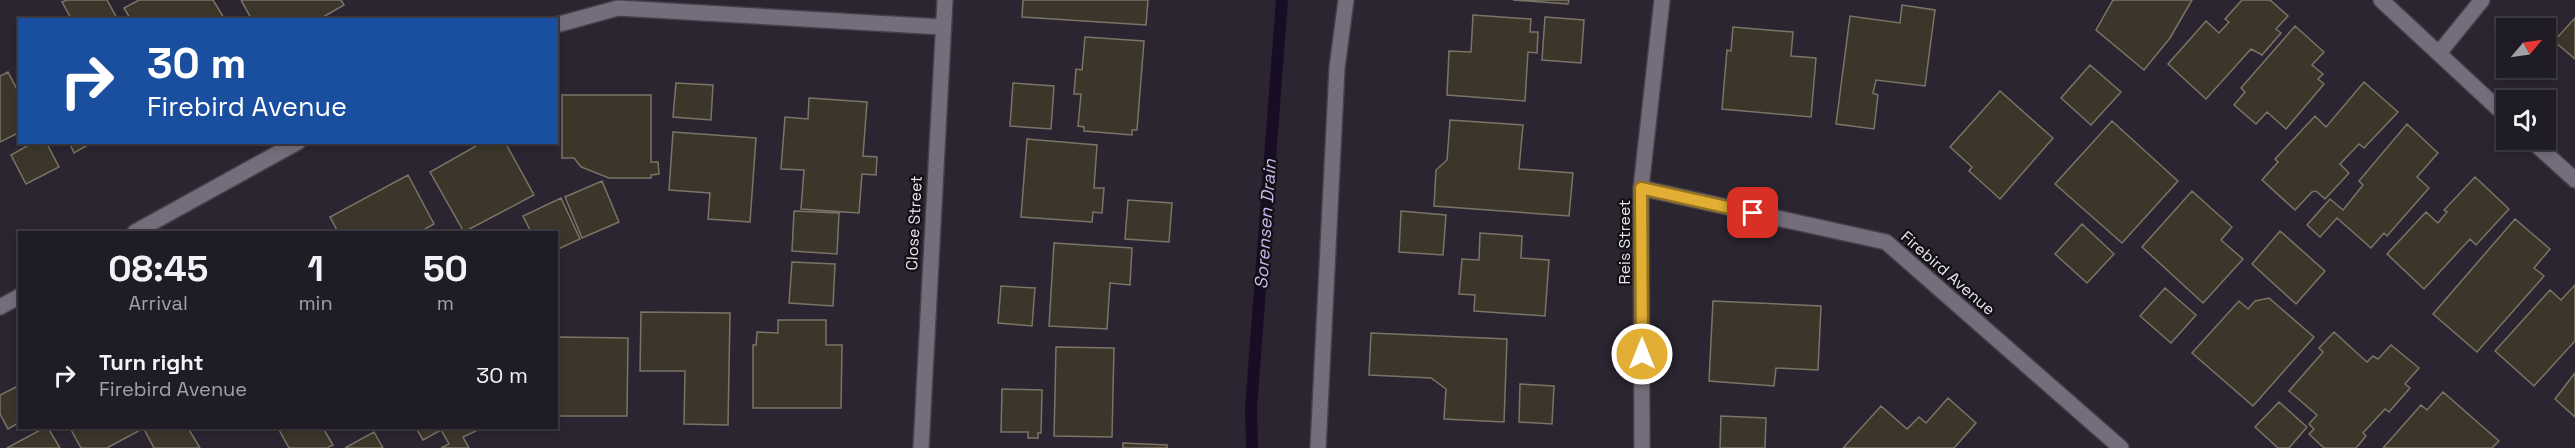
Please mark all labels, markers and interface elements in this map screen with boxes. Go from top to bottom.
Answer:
north arrow [2496,18,2556,78]
map controls [2496,18,2556,150]
text: 30 m [147,37,246,90]
icon: right [48,42,126,120]
text: Firebird Avenue [147,89,347,124]
button: sound [2496,90,2556,150]
water label: Sorensen Drain [1249,157,1281,290]
street label: Close Street [901,175,927,271]
pin [1727,187,1778,238]
icon: arrive [1736,196,1769,229]
street label: Reis Street [1614,200,1635,284]
street label: Firebird Avenue [1896,226,2000,320]
text: 08:45 [108,246,208,292]
text: 1 [307,246,324,292]
text: 50 [423,246,468,292]
text: Arrival [128,290,188,316]
text: min [298,290,333,316]
text: m [437,290,454,316]
position arrow [1610,322,1674,386]
text: Turn right [99,348,204,376]
icon: right [48,359,81,392]
text: 30 m [476,361,528,389]
text: Firebird Avenue [99,376,247,402]

